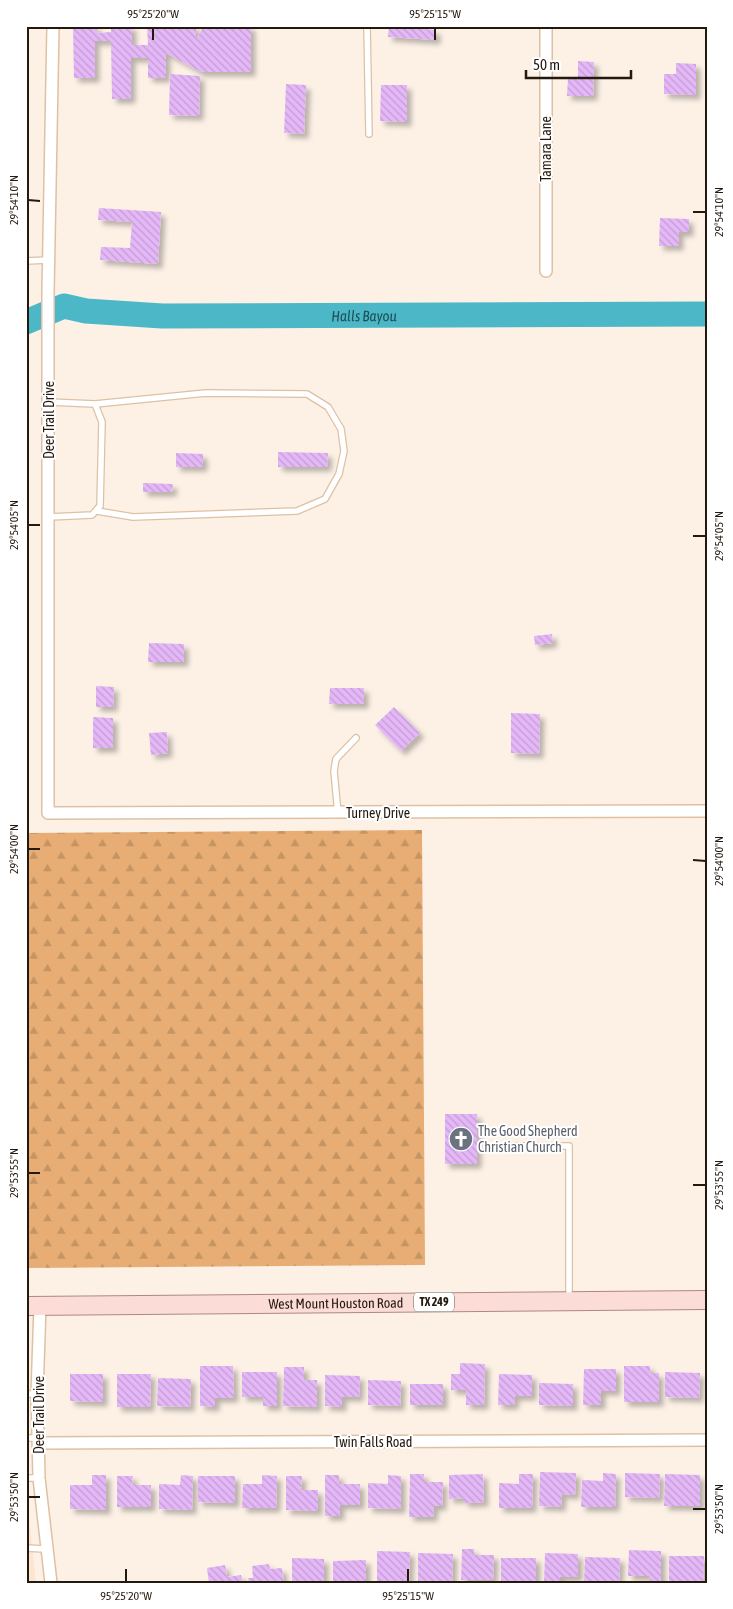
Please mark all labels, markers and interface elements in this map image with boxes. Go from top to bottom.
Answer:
text: 95°25'20"W [127,7,179,21]
text: 95°25'15"W [409,7,461,21]
scale bar [526,48,630,80]
text: 50 m [533,56,560,73]
street label: Tamara Lane [538,116,554,182]
text: 29°54'10"N [7,175,21,225]
text: 29°54'10"N [712,187,726,237]
water label: Halls Bayou [331,307,397,324]
street label: Deer Trail Drive [41,381,57,459]
text: 29°54'05"N [7,500,21,550]
text: 29°54'05"N [712,511,726,561]
street label: Turney Drive [346,805,410,821]
text: 29°54'00"N [7,824,21,874]
text: 29°54'00"N [712,836,726,886]
place label: The Good Shepherd Christian Church [478,1123,578,1155]
church icon: The Good Shepherd Christian Church [448,1126,474,1152]
text: 29°53'55"N [7,1148,21,1198]
text: 29°53'55"N [712,1160,726,1210]
road number: TX 249 [414,1292,454,1311]
street label: West Mount Houston Road [268,1295,404,1312]
street label: Deer Trail Drive [31,1376,47,1454]
street label: Twin Falls Road [334,1434,412,1450]
text: 29°53'50"N [7,1472,21,1522]
text: 29°53'50"N [712,1484,726,1534]
text: 95°25'20"W [100,1589,152,1603]
text: 95°25'15"W [382,1589,434,1603]

